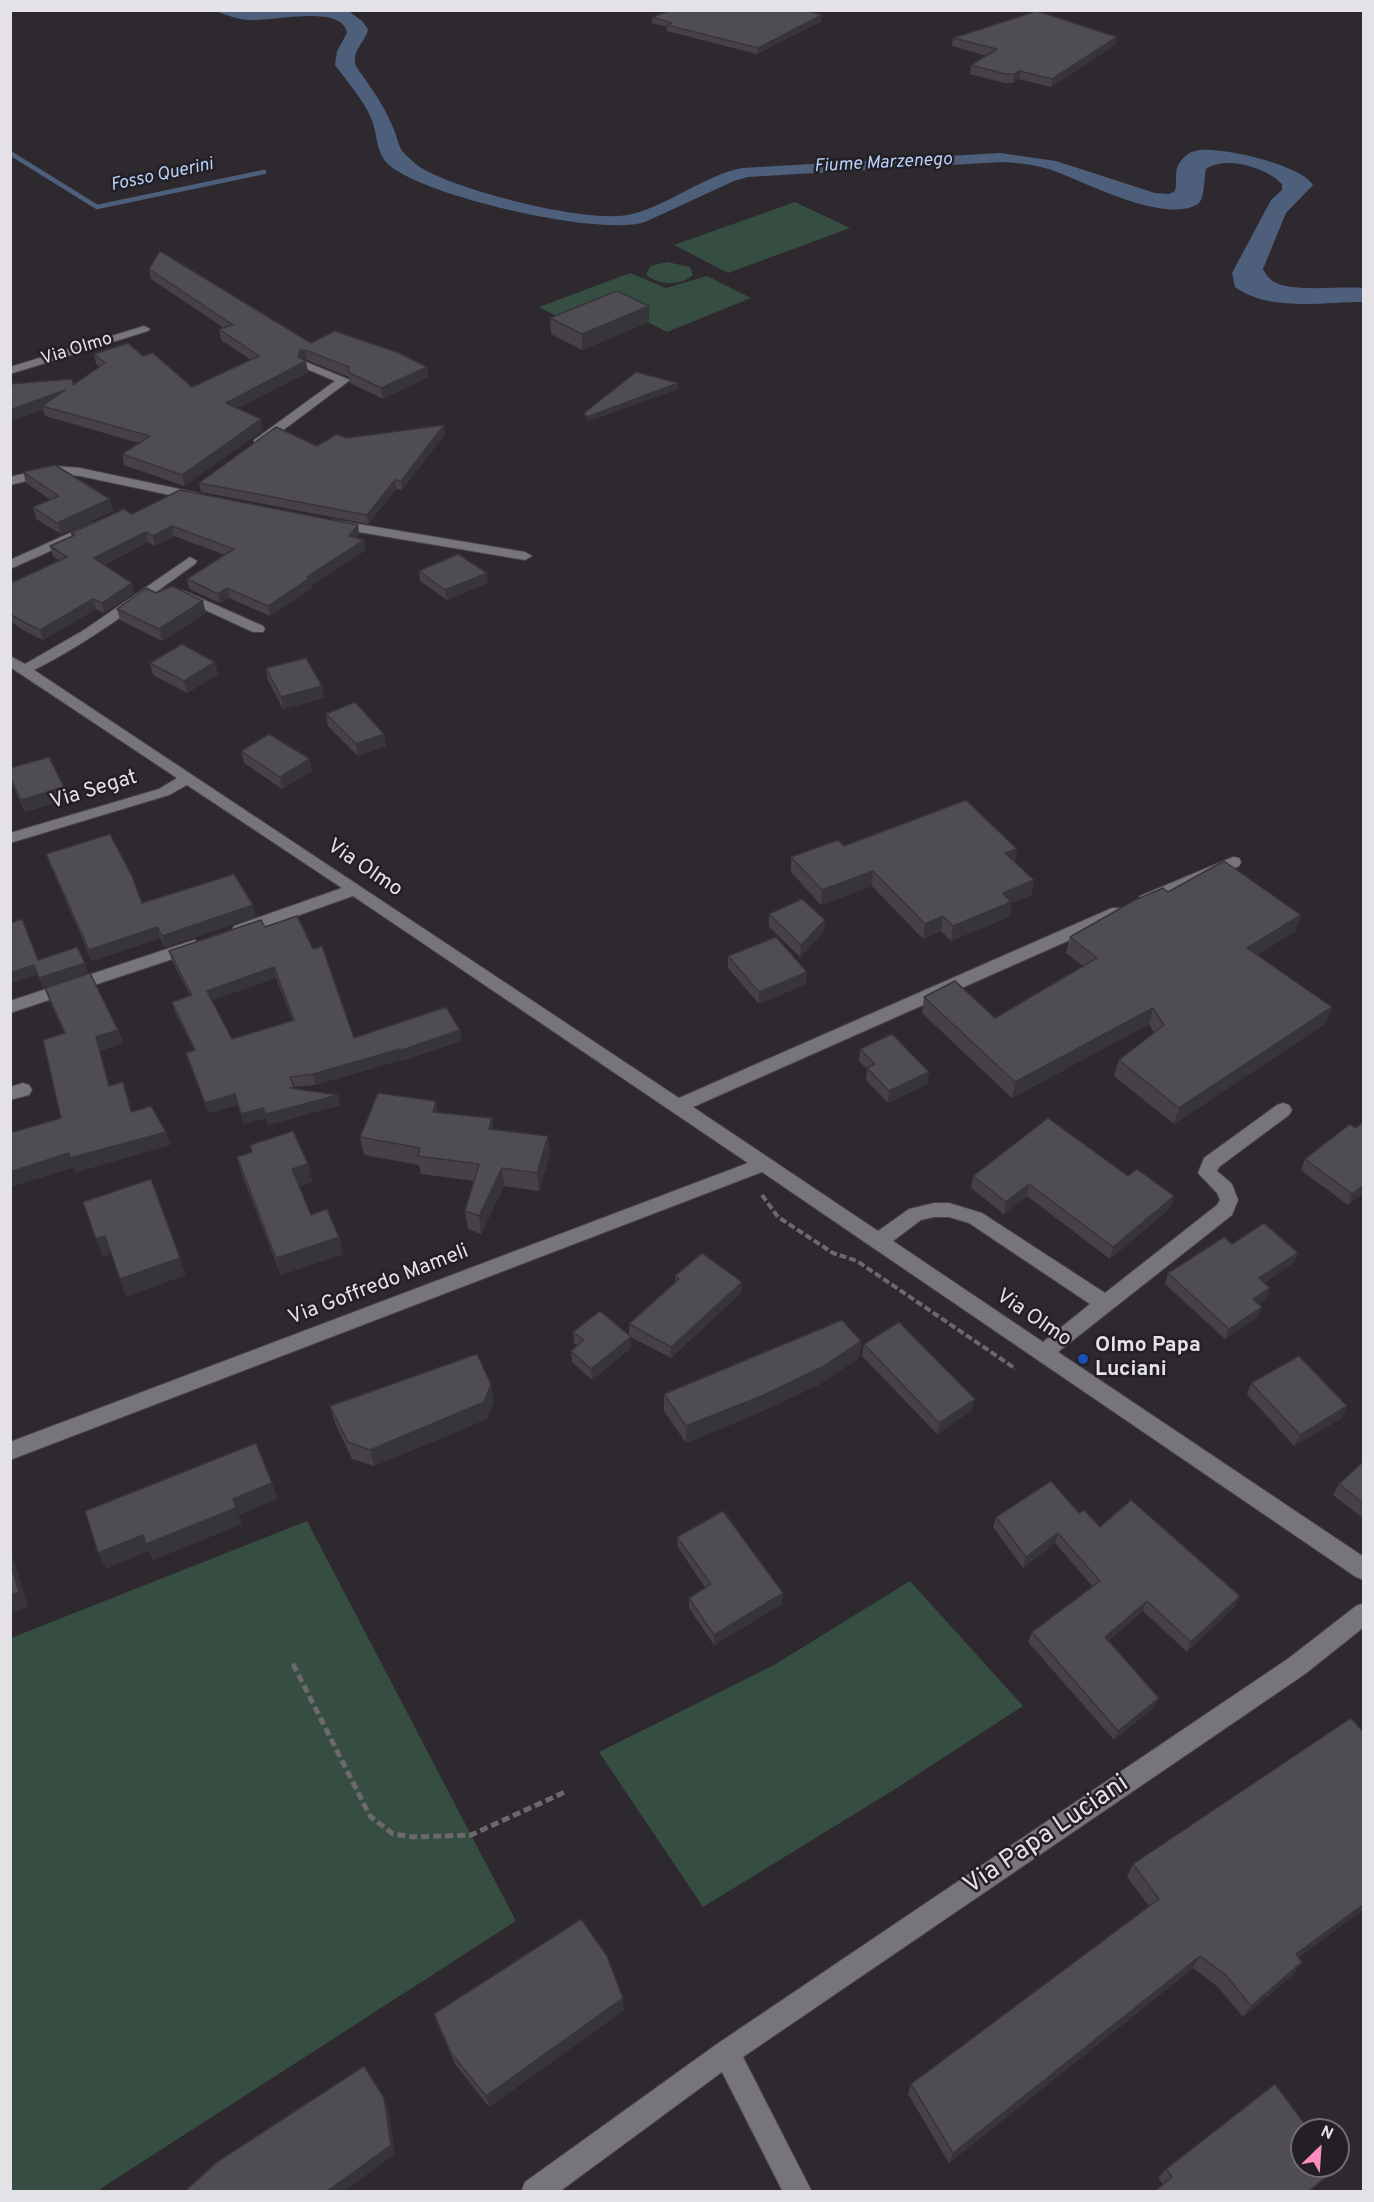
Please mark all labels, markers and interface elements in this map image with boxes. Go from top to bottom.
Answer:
water label: Fiume Marzenego [813,150,953,178]
water label: Fosso Querini [109,155,215,197]
street label: Via Olmo [39,329,115,371]
street label: Via Segat [48,766,140,816]
street label: Via Olmo [321,835,407,903]
street label: Via Goffredo Mameli [285,1240,473,1332]
street label: Via Olmo [990,1285,1076,1353]
place label: Olmo Papa Luciani [1095,1334,1201,1384]
marker: Olmo Papa Luciani [1076,1352,1090,1366]
street label: Via Papa Luciani [959,1769,1135,1903]
north arrow [1290,2118,1350,2178]
text: N [1317,2122,1336,2145]

